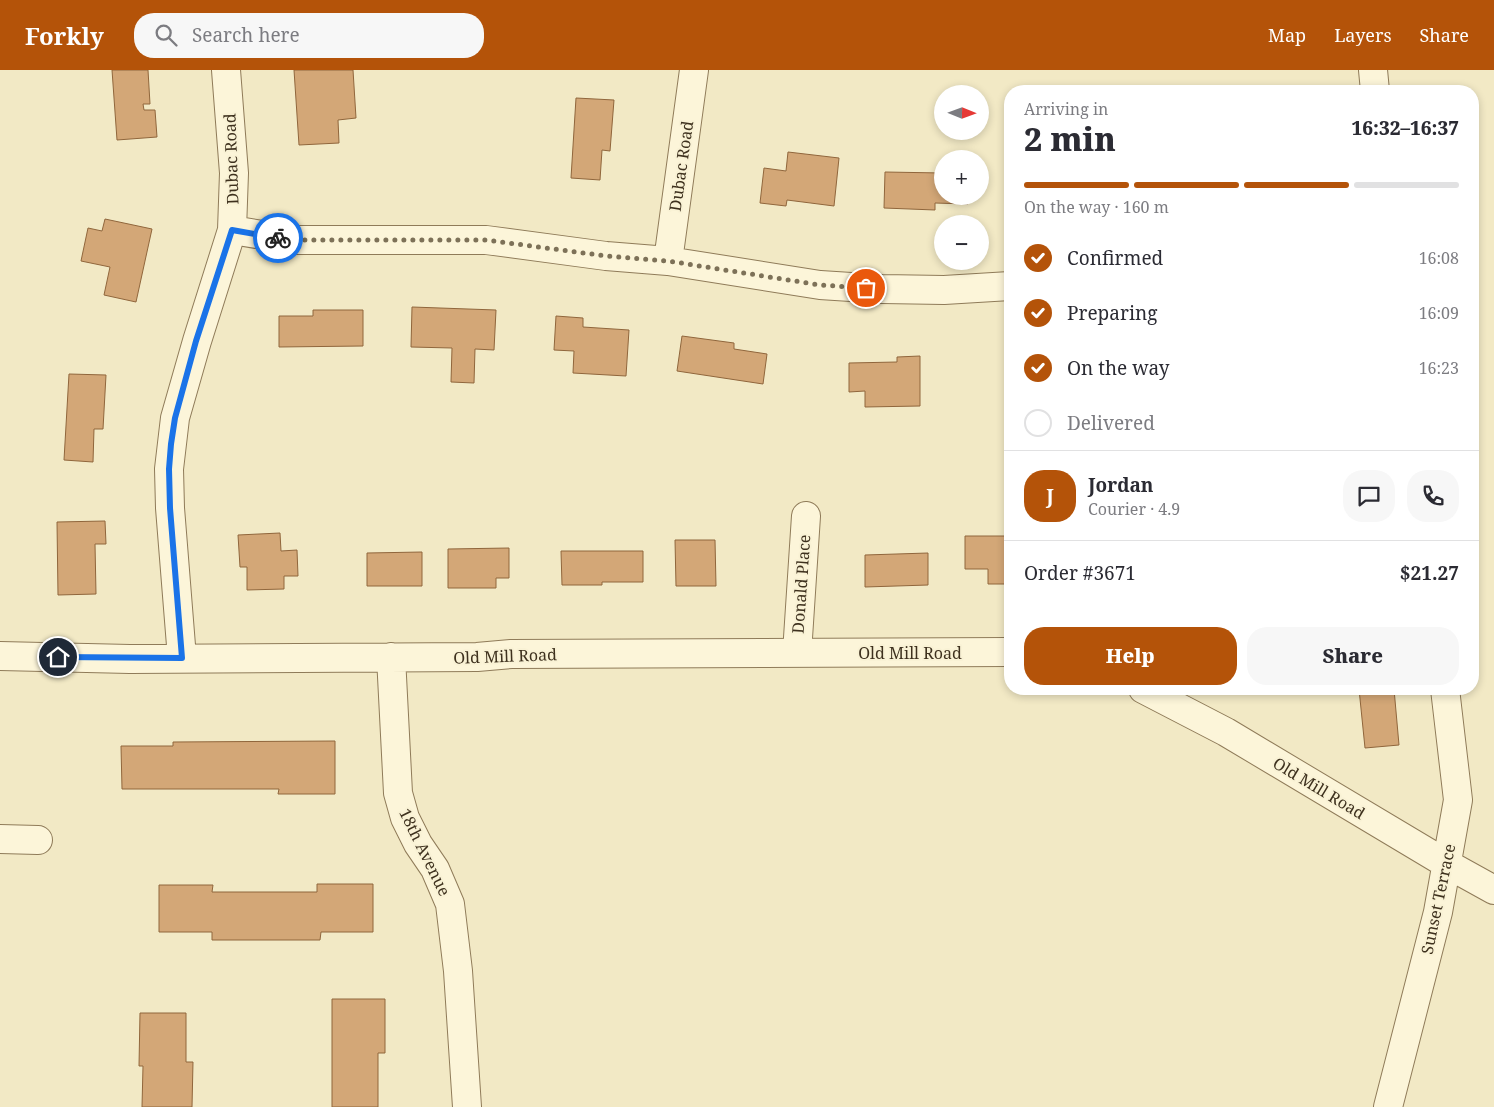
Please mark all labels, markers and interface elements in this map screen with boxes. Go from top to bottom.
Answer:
search box [134,13,484,58]
text: Forkly [25,19,104,52]
icon: search [152,21,180,49]
text: Search here [192,22,300,48]
text: Map [1268,23,1306,47]
text: Layers [1334,23,1392,47]
text: Share [1420,23,1469,47]
north arrow [934,85,989,140]
map controls [934,85,989,270]
text: Arriving in [1024,98,1108,120]
street label: Dubac Road [218,113,244,205]
text: 16:32–16:37 [1351,115,1459,141]
text: 2 min [1024,117,1116,160]
street label: Dubac Road [664,119,698,213]
button: + [934,150,989,205]
text: On the way · 160 m [1024,196,1169,218]
courier [253,213,303,263]
button: − [934,215,989,270]
icon: bike [264,224,292,252]
icon: check [1024,244,1052,272]
text: Confirmed [1067,245,1163,271]
text: 16:08 [1419,247,1459,269]
pin [845,267,887,309]
icon: bag [852,274,880,302]
icon: check [1024,299,1052,327]
text: Preparing [1067,300,1157,326]
text: 16:09 [1419,302,1459,324]
icon: check [1024,354,1052,382]
text: On the way [1067,355,1170,381]
text: 16:23 [1419,357,1459,379]
text: Delivered [1067,410,1155,436]
button: chat [1343,470,1395,522]
button: phone [1407,470,1459,522]
text: Jordan [1088,472,1154,498]
text: J [1046,483,1054,509]
text: Courier · 4.9 [1088,498,1180,520]
street label: Donald Place [787,534,815,634]
text: Order #3671 [1024,560,1136,586]
text: $21.27 [1400,560,1459,586]
button: Help [1024,627,1237,685]
button: Share [1247,627,1459,685]
pin [37,636,79,678]
street label: Old Mill Road [858,642,962,664]
icon: home [44,643,72,671]
street label: Old Mill Road [453,643,557,669]
street label: Old Mill Road [1269,752,1369,824]
street label: 18th Avenue [394,804,456,900]
street label: Sunset Terrace [1416,842,1460,956]

